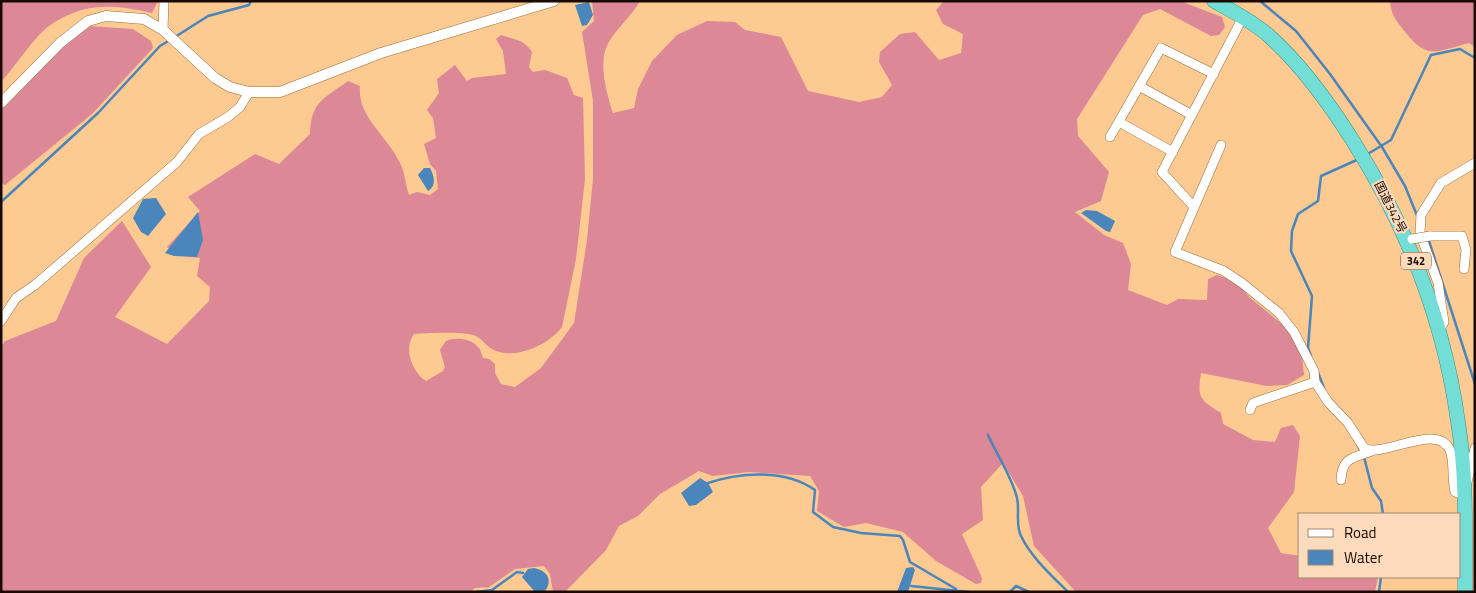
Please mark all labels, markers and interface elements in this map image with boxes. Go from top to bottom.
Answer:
street label: 国道342号 [1370,178,1412,236]
road number: 342 [1401,252,1431,270]
legend [1298,513,1461,578]
text: Road [1344,521,1376,544]
text: Water [1344,546,1383,569]

